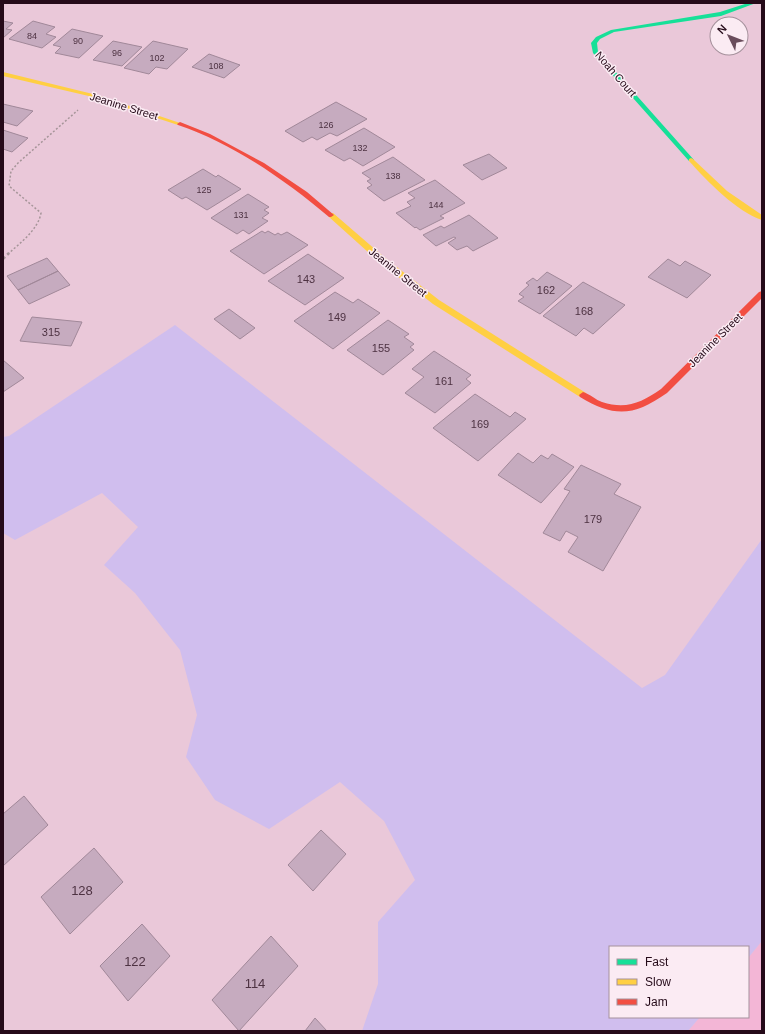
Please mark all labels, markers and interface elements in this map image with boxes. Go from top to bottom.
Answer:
north arrow [709,16,749,56]
text: N [715,22,729,36]
house number: 84 [27,31,37,41]
house number: 90 [73,36,83,46]
house number: 96 [112,48,122,58]
street label: Noah Court [593,49,639,99]
house number: 102 [149,53,165,63]
house number: 108 [208,61,224,71]
street label: Jeanine Street [88,90,160,122]
house number: 126 [318,120,334,130]
house number: 132 [352,143,368,153]
house number: 138 [385,171,401,181]
house number: 125 [196,185,212,195]
house number: 144 [428,200,444,210]
house number: 131 [233,210,249,220]
street label: Jeanine Street [367,245,429,299]
house number: 143 [297,273,315,285]
house number: 162 [537,284,555,296]
house number: 168 [575,305,593,317]
house number: 149 [328,311,346,323]
street label: Jeanine Street [686,311,744,369]
house number: 315 [42,326,60,338]
house number: 155 [372,342,390,354]
house number: 161 [435,375,453,387]
house number: 169 [471,418,489,430]
house number: 179 [584,513,602,525]
house number: 128 [71,883,93,898]
legend [609,946,749,1018]
house number: 122 [124,954,146,969]
text: Fast [645,955,669,969]
text: Slow [645,975,671,989]
house number: 114 [245,976,265,991]
text: Jam [645,995,668,1009]

